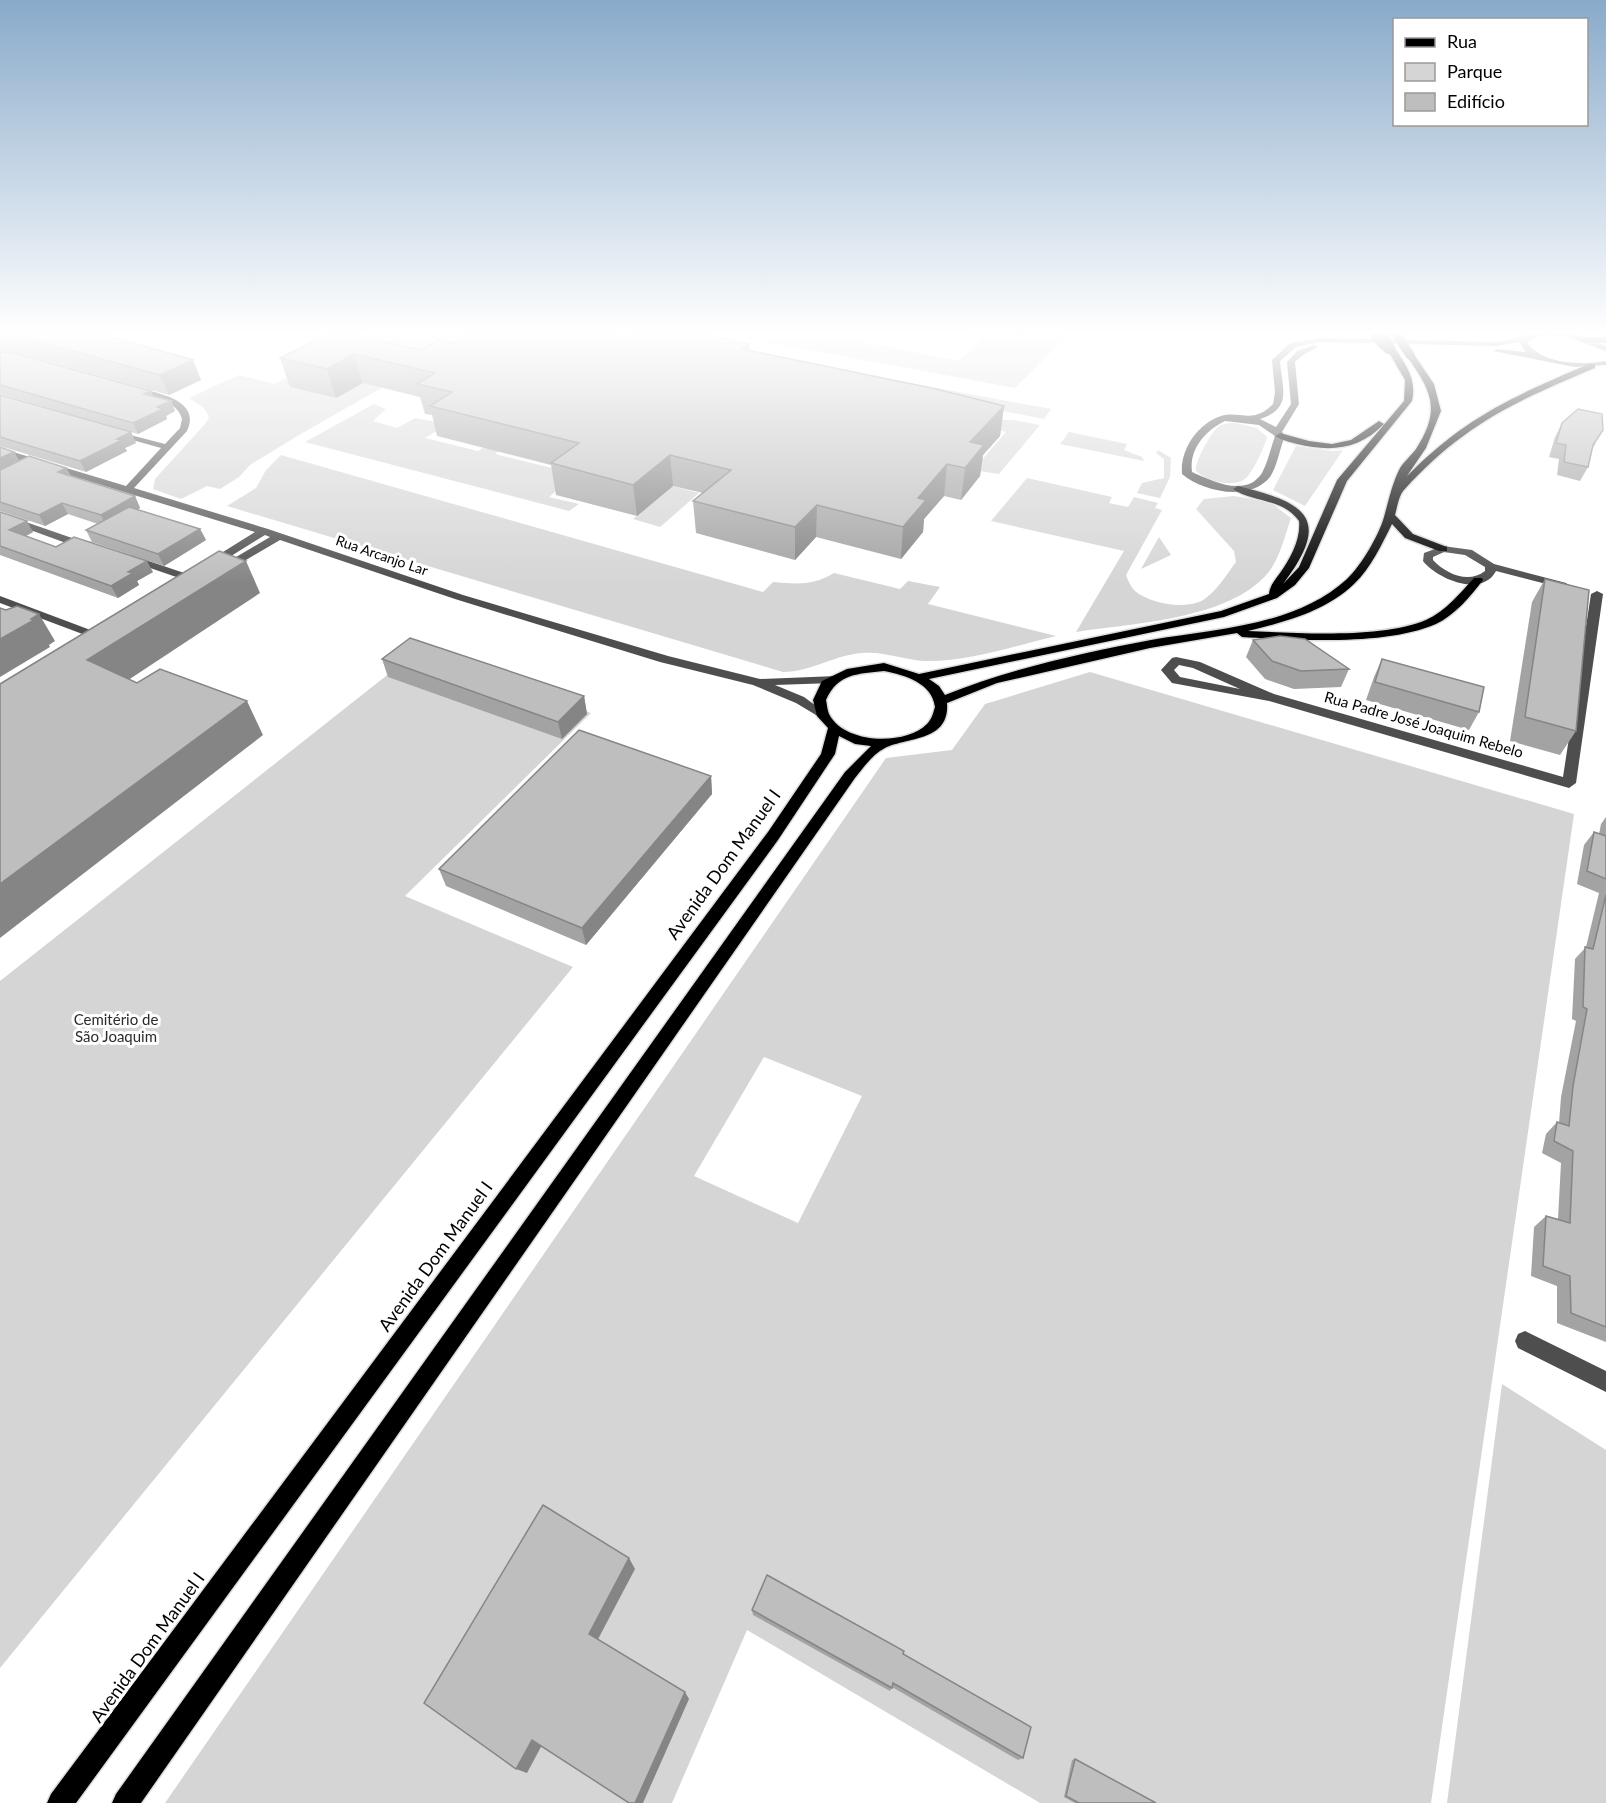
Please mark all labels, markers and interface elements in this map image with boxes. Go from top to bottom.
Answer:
legend [1393,18,1588,126]
text: Rua [1447,30,1477,52]
text: Parque [1447,60,1502,82]
text: Edifício [1447,90,1505,112]
street label: Rua Arcanjo Lar [334,531,430,579]
street label: Rua Padre José Joaquim Rebelo [1323,687,1525,761]
street label: Avenida Dom Manuel I [661,785,785,943]
park label: Cemitério de São Joaquim [74,1010,158,1045]
street label: Avenida Dom Manuel I [373,1177,497,1335]
street label: Avenida Dom Manuel I [85,1568,209,1726]

